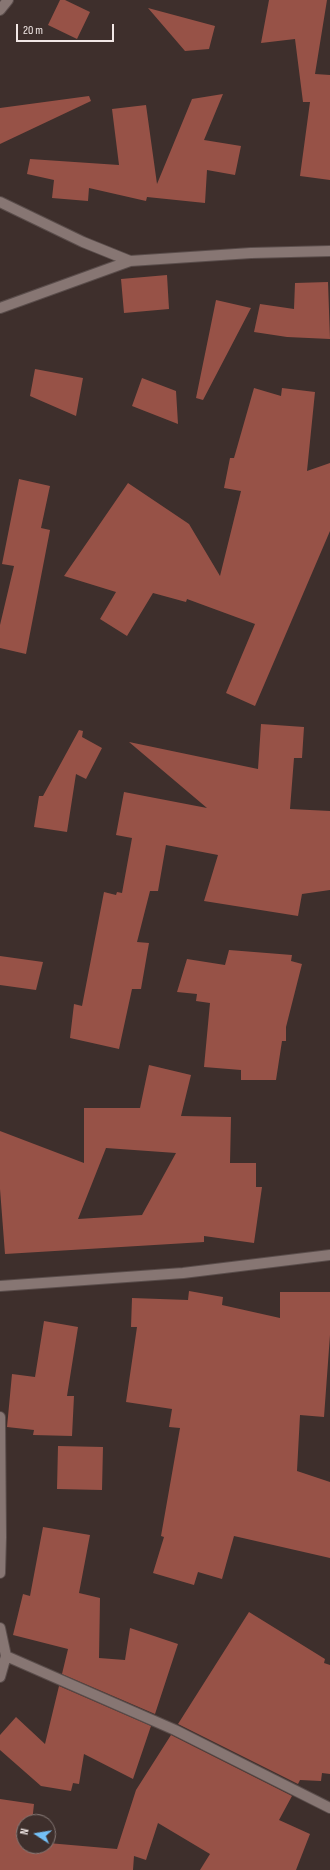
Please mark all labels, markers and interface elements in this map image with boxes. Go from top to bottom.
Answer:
scale bar [18,16,116,42]
text: 20 m [23,23,43,38]
north arrow [16,1814,56,1854]
text: N [18,1827,32,1836]

